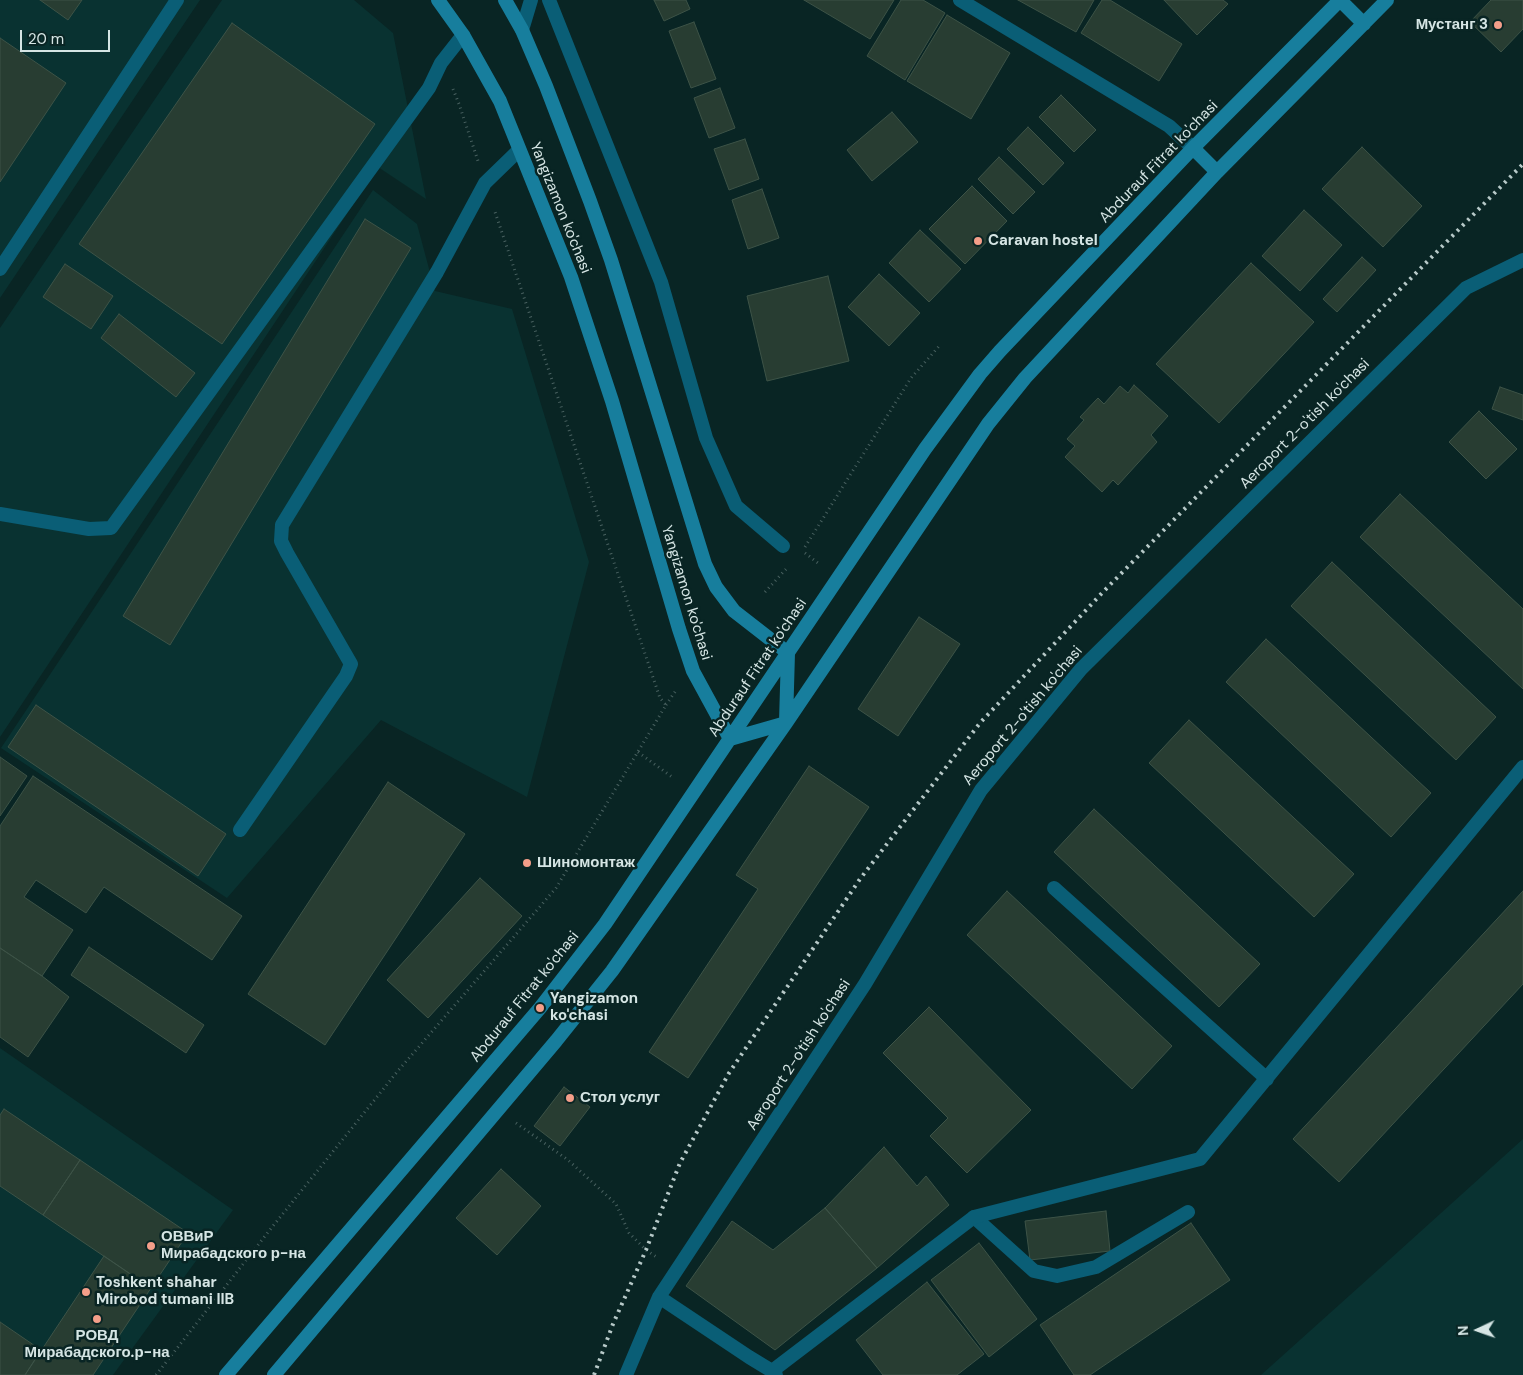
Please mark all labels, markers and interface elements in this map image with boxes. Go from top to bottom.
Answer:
place label: Мустанг 3 [1416,16,1488,34]
marker: Мустанг 3 [1492,19,1504,31]
scale bar [22,20,112,52]
text: 20 m [28,29,64,49]
street label: Abdurauf Fitrat ko'chasi [1096,97,1222,227]
street label: Yangizamon ko'chasi [525,140,595,276]
place label: Caravan hostel [988,232,1098,250]
marker: Caravan hostel [972,235,984,247]
street label: Aeroport 2-o'tish ko'chasi [1236,355,1374,493]
street label: Yangizamon ko'chasi [657,524,715,662]
street label: Abdurauf Fitrat ko'chasi [705,595,811,741]
street label: Aeroport 2-o'tish ko'chasi [959,643,1087,789]
place label: Шиномонтаж [537,854,635,872]
marker: Шиномонтаж [521,857,533,869]
street label: Abdurauf Fitrat ko'chasi [467,928,583,1066]
street label: Aeroport 2-o'tish ko'chasi [743,976,855,1134]
place label: Yangizamon ko'chasi [550,990,638,1025]
marker: Yangizamon ko'chasi [534,1002,546,1014]
place label: Стол услуг [580,1089,660,1107]
marker: Стол услуг [564,1092,576,1104]
place label: ОВВиР Мирабадского р-на [161,1228,306,1263]
marker: ОВВиР Мирабадского р-на [145,1240,157,1252]
place label: Toshkent shahar Mirobod tumani IIB [96,1274,234,1309]
marker: Toshkent shahar Mirobod tumani IIB [80,1286,92,1298]
north arrow [1453,1305,1503,1355]
marker: РОВД Мирабадского.р-на [91,1313,103,1325]
text: N [1454,1325,1472,1336]
place label: РОВД Мирабадского.р-на [24,1327,170,1362]

